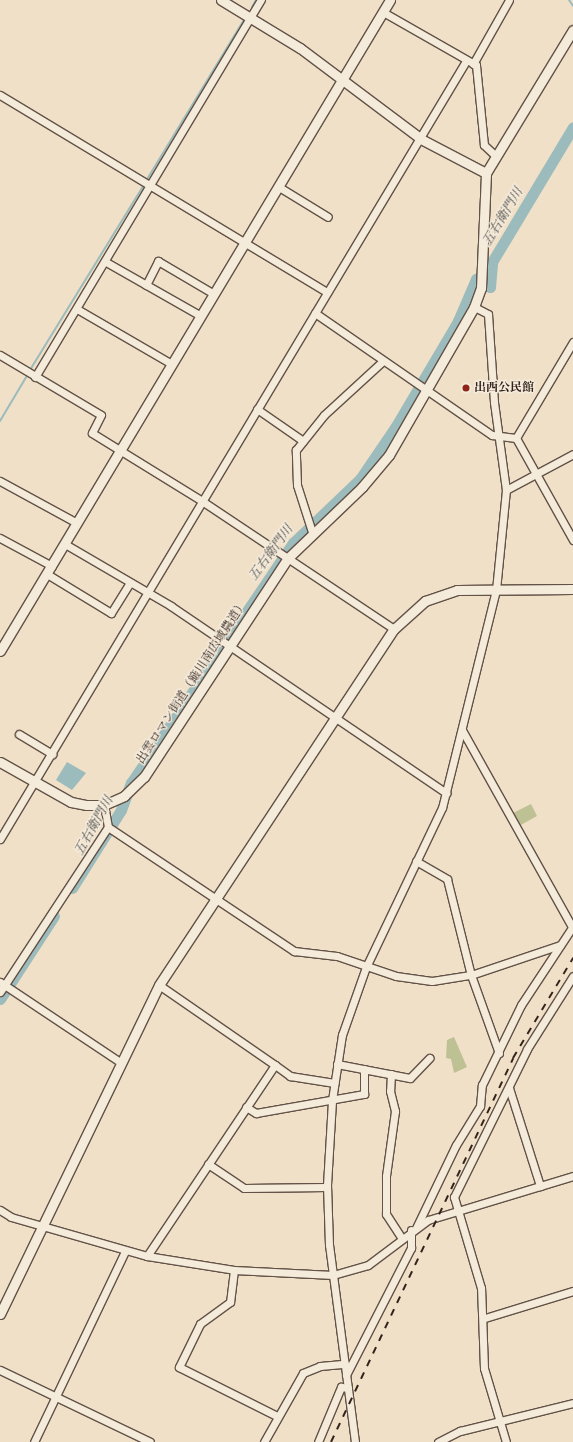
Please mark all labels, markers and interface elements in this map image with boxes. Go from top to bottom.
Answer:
water label: 五右衛門川 [480,185,526,249]
place label: 出西公民館 [474,381,534,395]
marker: 出西公民館 [461,383,471,393]
water label: 五右衛門川 [246,522,296,584]
street label: 出雲ロマン街道（簸川南広域農道） [134,598,250,766]
water label: 五右衛門川 [71,794,117,858]

